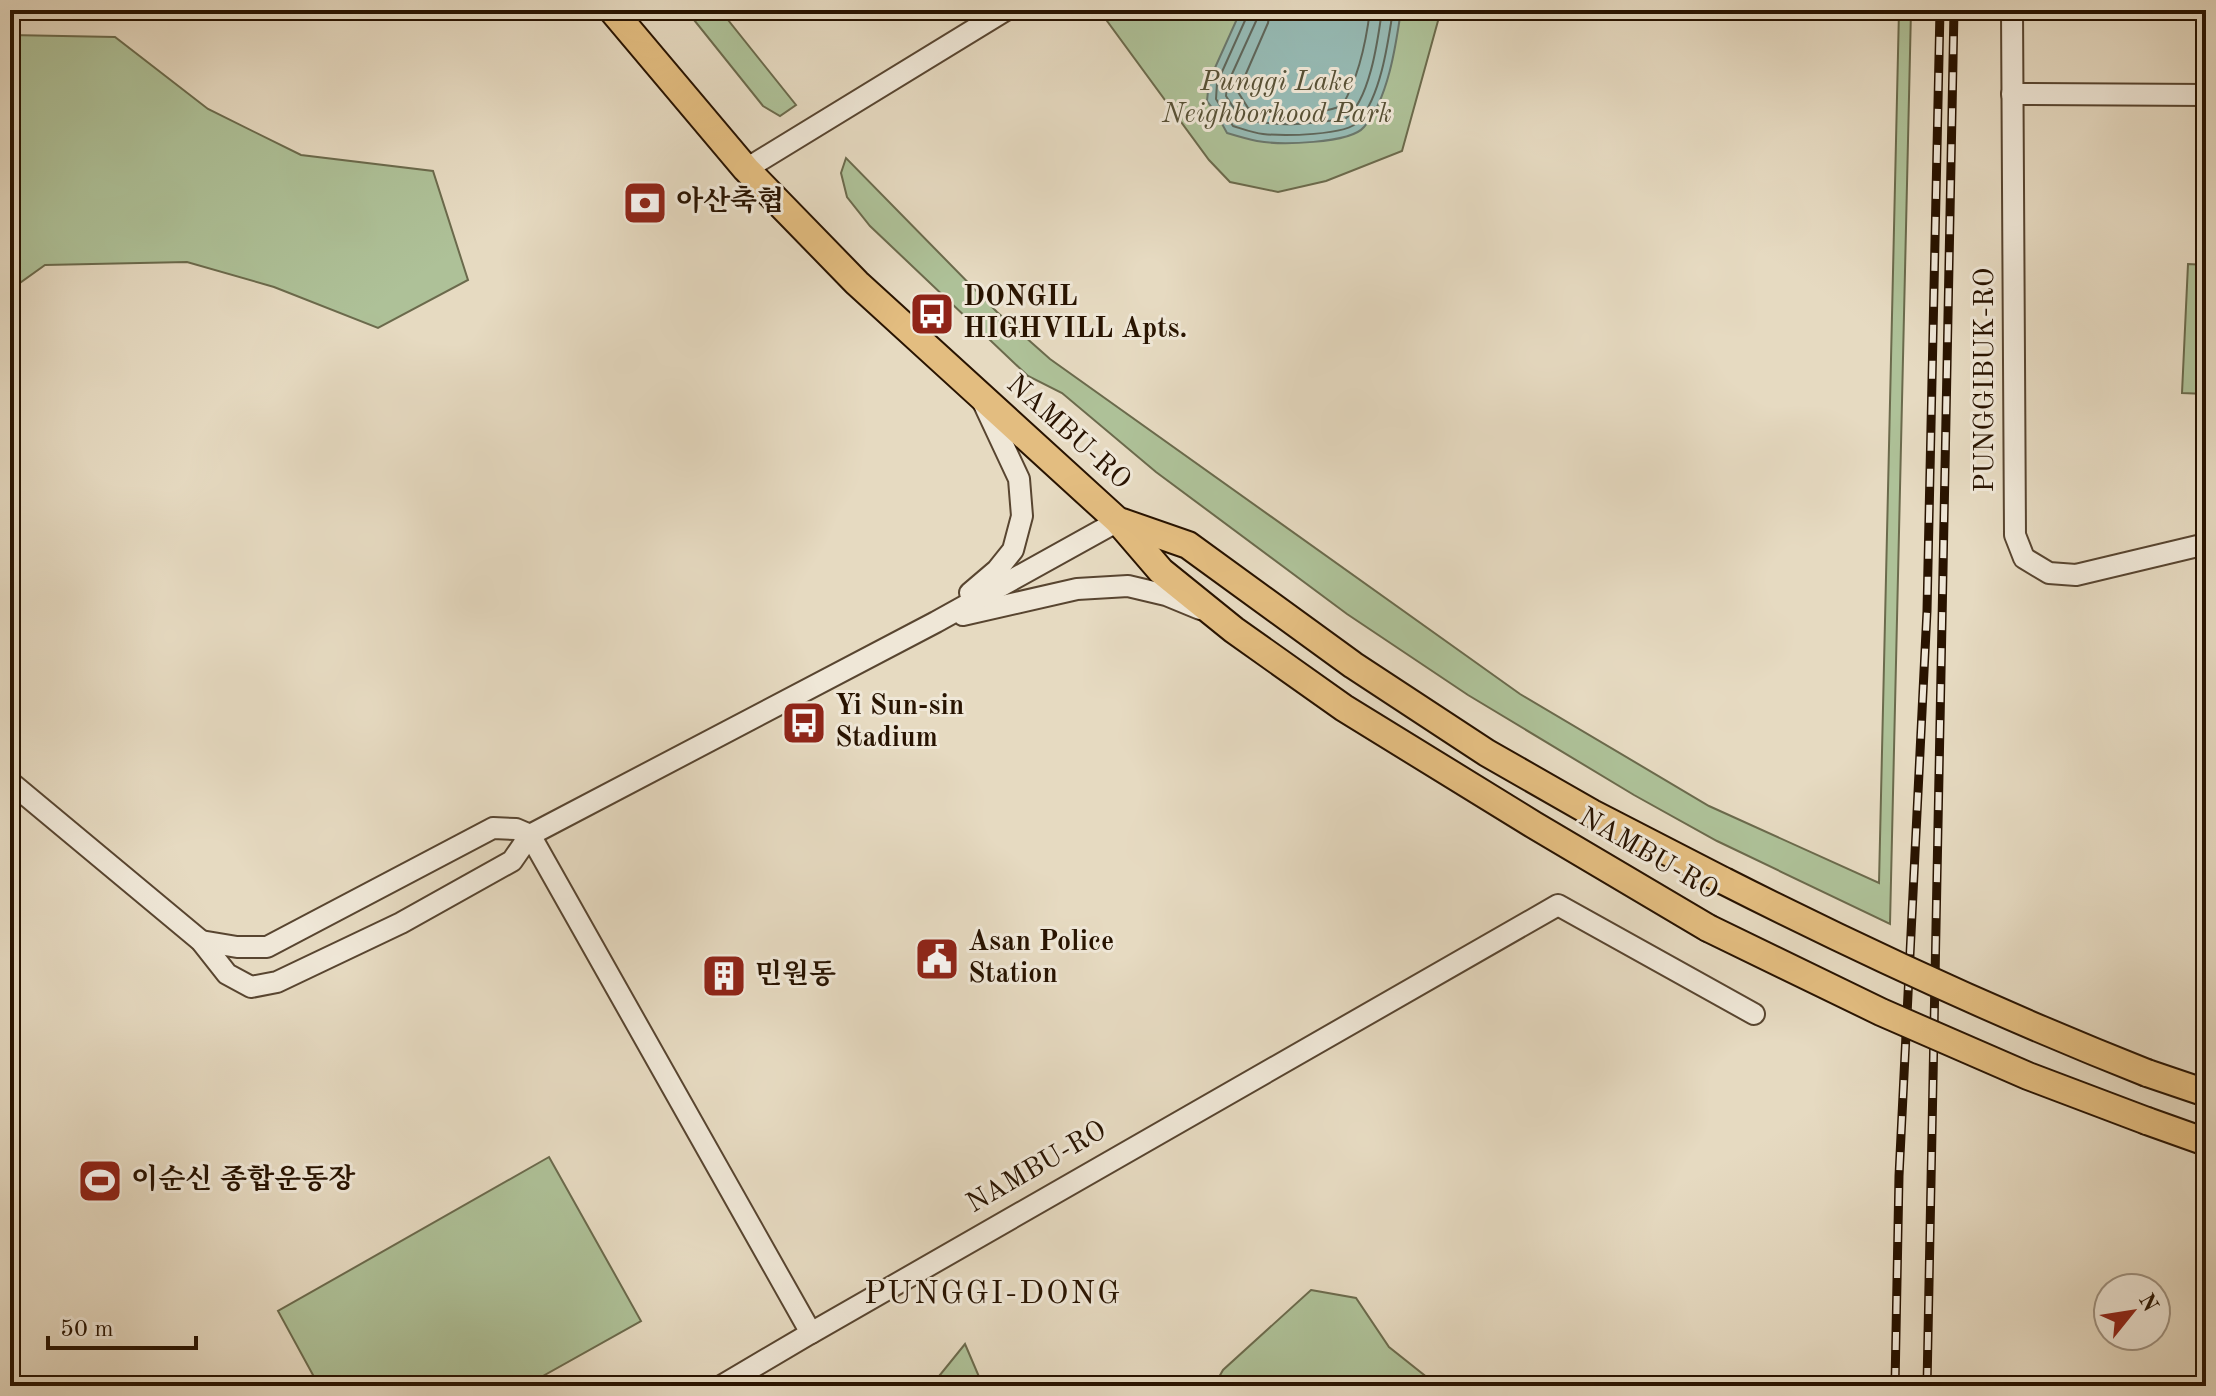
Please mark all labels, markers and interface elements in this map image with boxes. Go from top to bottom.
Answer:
park label: Punggi Lake Neighborhood Park [1161,69,1392,129]
bank icon: 아산축협 [621,179,669,227]
place label: 아산축협 [676,185,784,217]
street label: PUNGGIBUK-RO [1972,268,2000,492]
place label: DONGIL HIGHVILL Apts. [963,284,1187,344]
bus stop icon: DONGIL HIGHVILL Apts. [908,290,956,338]
street label: NAMBU-RO [1001,370,1135,496]
place label: Yi Sun-sin Stadium [835,693,964,753]
bus stop icon: Yi Sun-sin Stadium [780,699,828,747]
street label: NAMBU-RO [1573,804,1723,906]
place label: Asan Police Station [968,929,1114,989]
public building icon: Asan Police Station [913,935,961,983]
building icon: 민원동 [700,952,748,1000]
place label: 민원동 [755,958,836,990]
street label: NAMBU-RO [962,1117,1112,1219]
sports icon: 이순신 종합운동장 [76,1157,124,1205]
place label: 이순신 종합운동장 [131,1163,356,1195]
north arrow [2092,1272,2172,1352]
district label: PUNGGI-DONG [864,1279,1122,1311]
text: N [2134,1290,2161,1316]
scale bar [48,1300,196,1350]
text: 50 m [60,1318,114,1342]

